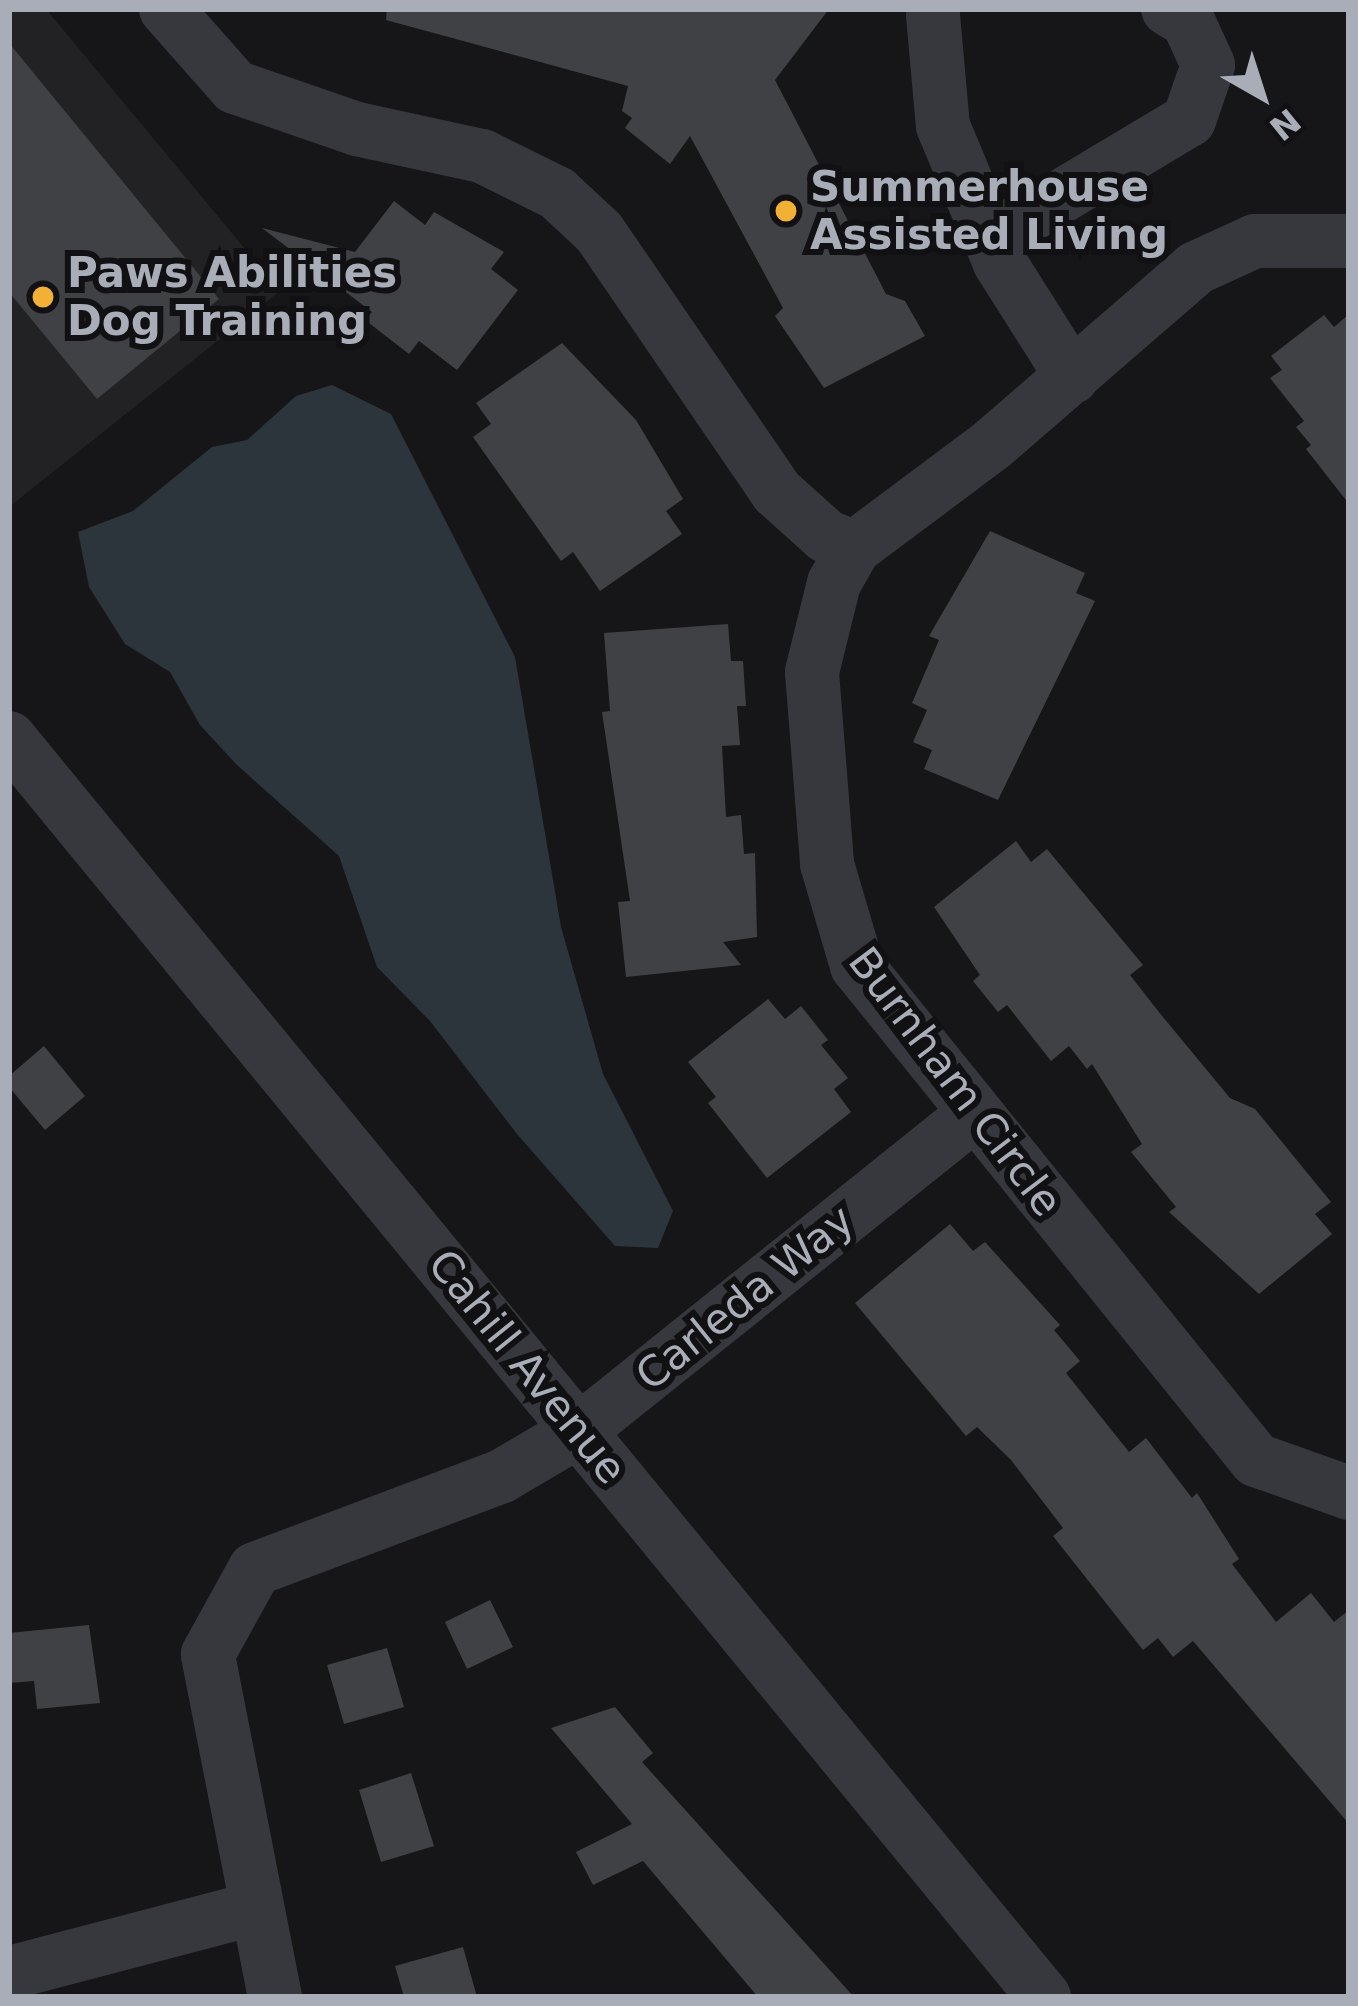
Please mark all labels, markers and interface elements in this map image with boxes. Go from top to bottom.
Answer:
north arrow [1202,36,1322,156]
text: N [1262,101,1308,148]
place label: Summerhouse Assisted Living [810,162,1168,260]
marker: Summerhouse Assisted Living [773,198,799,224]
place label: Paws Abilities Dog Training [67,248,397,346]
marker: Paws Abilities Dog Training [30,284,56,310]
street label: Burnham Circle [838,938,1072,1226]
street label: Carleda Way [626,1195,864,1401]
street label: Cahill Avenue [417,1240,637,1494]

